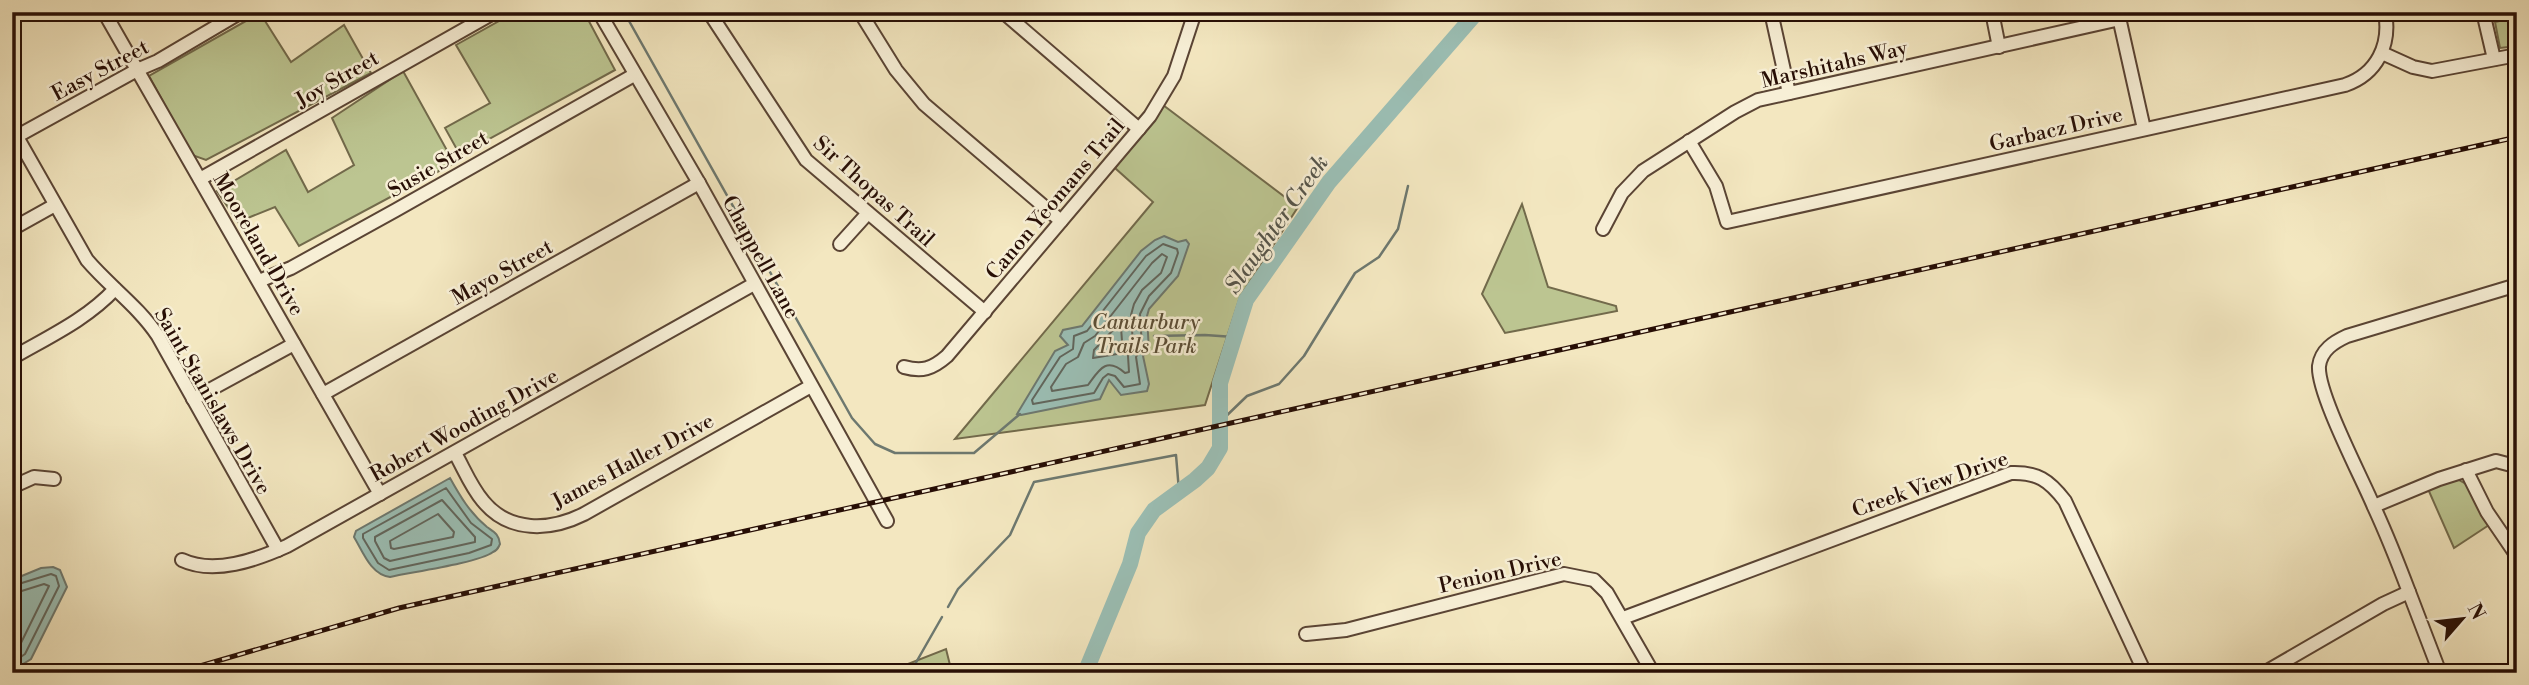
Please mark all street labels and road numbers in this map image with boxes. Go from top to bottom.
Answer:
street label: Easy Street [47,34,154,107]
street label: Marshitahs Way [1758,35,1911,94]
street label: Joy Street [290,45,384,115]
street label: Garbacz Drive [1987,102,2125,158]
street label: Canon Yeomans Trail [981,114,1131,286]
street label: Susie Street [383,125,494,204]
street label: Sir Thopas Trail [807,131,939,253]
street label: Mooreland Drive [207,168,310,321]
street label: Chappell Lane [716,191,805,324]
street label: Mayo Street [447,234,558,311]
street label: Saint Stanislaws Drive [148,303,276,500]
street label: Robert Wooding Drive [366,363,563,488]
street label: James Haller Drive [547,408,719,516]
street label: Creek View Drive [1849,446,2012,524]
street label: Penion Drive [1436,546,1564,600]

